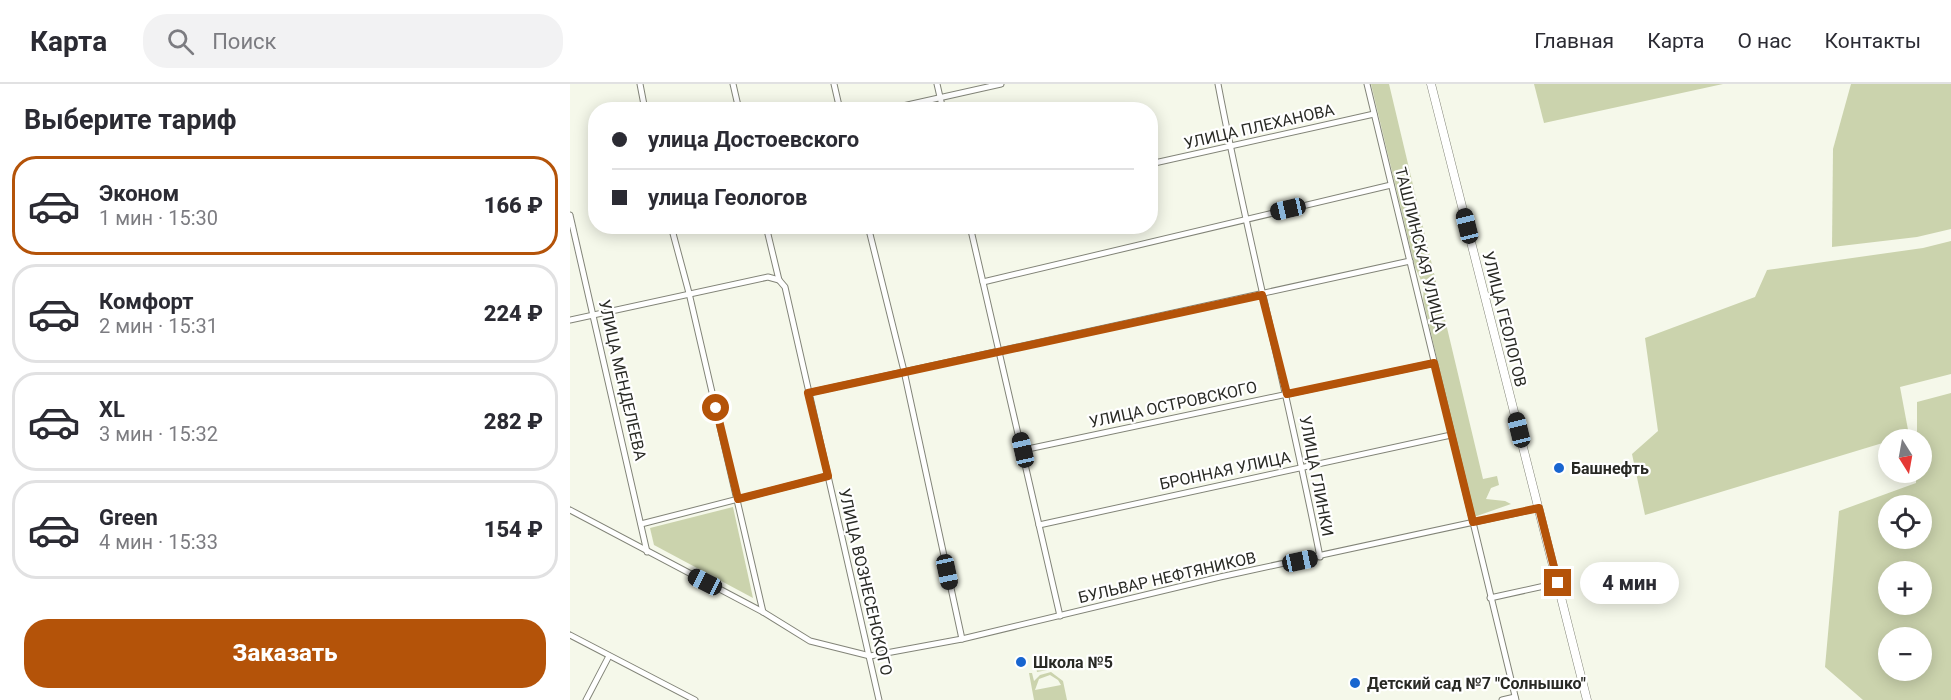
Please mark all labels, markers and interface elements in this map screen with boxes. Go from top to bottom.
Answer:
search box [143,14,563,68]
text: Карта [30,25,107,58]
icon: search [164,25,197,58]
text: Поиск [212,29,277,54]
text: Главная [1534,29,1614,53]
text: Карта [1647,29,1704,53]
text: О нас [1737,29,1792,53]
text: Контакты [1825,29,1921,53]
street label: УЛИЦА ПЛЕХАНОВА [1182,100,1337,153]
text: Выберите тариф [24,104,236,136]
text: улица Достоевского [648,127,859,152]
street label: ТАШЛИНСКАЯ УЛИЦА [1391,165,1450,334]
icon: car [27,179,81,233]
text: Эконом [99,181,179,206]
text: улица Геологов [648,185,807,210]
text: 166 ₽ [484,193,543,218]
car [1268,196,1308,222]
text: 1 мин · 15:30 [99,206,218,230]
car [1454,206,1480,246]
street label: УЛИЦА ГЕОЛОГОВ [1478,249,1531,389]
icon: car [27,287,81,341]
text: Комфорт [99,289,194,314]
street label: УЛИЦА МЕНДЕЛЕЕВА [595,298,650,463]
text: 224 ₽ [484,301,543,326]
text: 2 мин · 15:31 [99,314,218,338]
street label: УЛИЦА ОСТРОВСКОГО [1087,377,1259,432]
route start [702,394,729,421]
icon: car [27,395,81,449]
text: XL [99,397,125,422]
text: 282 ₽ [484,409,543,434]
car [1506,410,1532,450]
street label: УЛИЦА ГЛИНКИ [1295,414,1338,538]
text: 3 мин · 15:32 [99,422,218,446]
north arrow [1878,429,1932,483]
map controls [1878,429,1932,681]
car [1010,430,1036,470]
street label: БРОННАЯ УЛИЦА [1158,447,1293,494]
place label: Башнефть [1571,459,1649,478]
marker: Башнефть [1552,461,1566,475]
street label: УЛИЦА ВОЗНЕСЕНСКОГО [835,487,896,677]
button: locate [1878,495,1932,549]
icon: car [27,503,81,557]
text: Green [99,505,158,530]
text: 154 ₽ [484,517,543,542]
text: 4 мин · 15:33 [99,530,218,554]
street label: БУЛЬВАР НЕФТЯНИКОВ [1076,548,1258,607]
car [1281,548,1319,574]
car [934,553,960,591]
button: + [1878,561,1932,615]
callout: 4 мин [1579,562,1678,604]
car [685,566,725,598]
route end [1544,569,1571,596]
text: 4 мин [1602,571,1657,595]
button: Заказать [24,619,546,688]
button: − [1878,627,1932,681]
place label: Школа №5 [1033,653,1113,672]
marker: Школа №5 [1014,655,1028,669]
place label: Детский сад №7 "Солнышко" [1367,674,1586,693]
marker: Детский сад №7 "Солнышко" [1348,676,1362,690]

